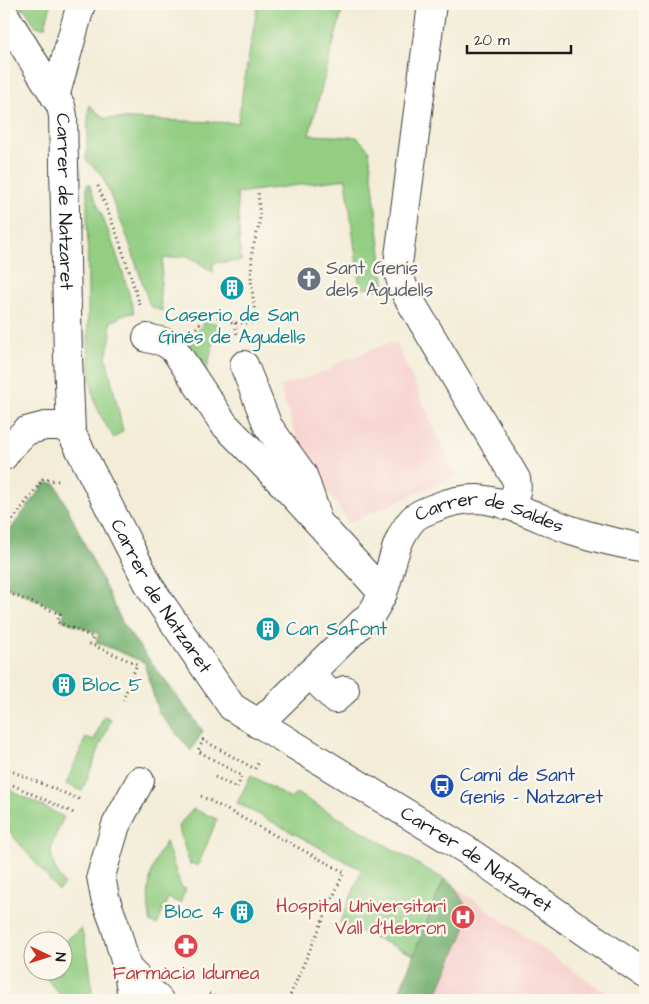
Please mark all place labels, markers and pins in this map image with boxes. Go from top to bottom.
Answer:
place label: Sant Genís dels Agudells [326,255,433,305]
church icon: Sant Genís dels Agudells [296,266,322,292]
building icon: Caserio de San Ginés de Agudells [219,275,245,301]
place label: Caserio de San Ginés de Agudells [158,302,306,352]
building icon: Can Safont [255,616,281,642]
place label: Can Safont [286,616,388,643]
building icon: Bloc 5 [51,672,77,698]
place label: Bloc 5 [82,672,143,699]
place label: Camí de Sant Genís - Natzaret [460,762,604,811]
bus stop icon: Camí de Sant Genís - Natzaret [429,773,455,799]
place label: Hospital Universitari Vall d'Hebron [276,893,446,942]
place label: Bloc 4 [164,899,224,926]
building icon: Bloc 4 [229,899,255,925]
hospital icon: Hospital Universitari Vall d'Hebron [450,904,476,930]
pharmacy icon: Farmàcia Idumea [173,933,199,959]
place label: Farmàcia Idumea [113,960,260,987]

